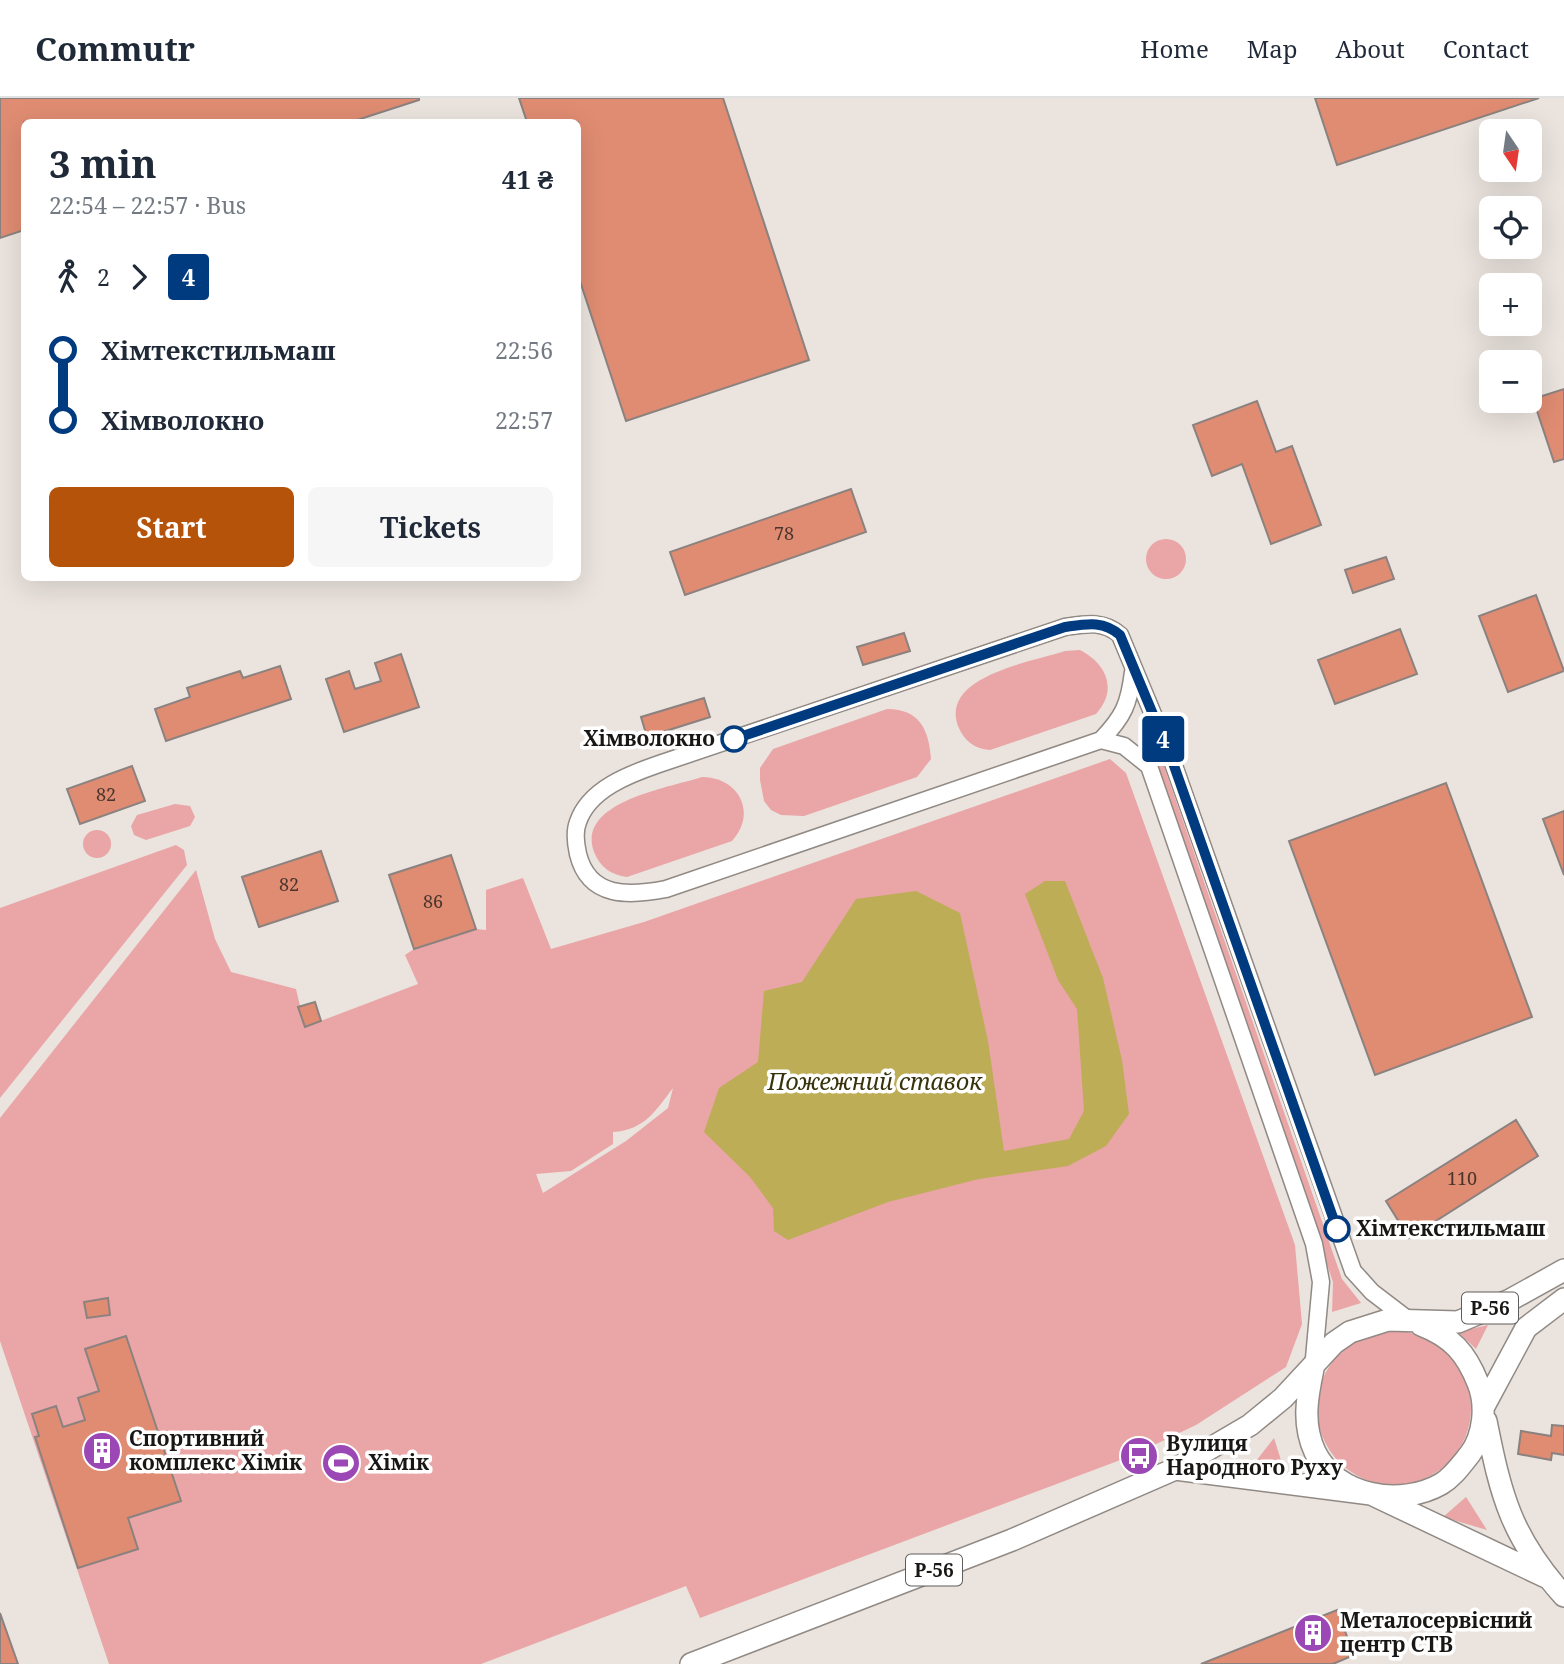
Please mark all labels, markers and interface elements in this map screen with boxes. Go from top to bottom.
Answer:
text: Commutr [35,26,195,71]
text: Home [1140,32,1209,65]
text: Map [1247,32,1298,65]
text: About [1336,32,1405,65]
text: Contact [1443,32,1529,65]
north arrow [1479,119,1542,182]
map controls [1479,119,1542,413]
text: 3 min [49,137,157,189]
text: 41 ₴ [502,161,553,197]
text: 22:54 – 22:57 · Bus [49,189,246,221]
button: locate [1479,196,1542,259]
icon: walk [49,258,87,296]
icon: forward [120,258,158,296]
text: 4 [182,260,195,293]
text: 2 [97,261,110,293]
button: + [1479,273,1542,336]
text: Хімтекстильмаш [101,332,336,368]
text: 22:56 [495,334,553,366]
button: − [1479,350,1542,413]
text: Хімволокно [101,402,264,438]
text: 22:57 [495,404,553,436]
button: Start [49,487,294,567]
button: Tickets [308,487,553,567]
house number: 78 [774,521,794,545]
line badge: 4 [1140,716,1186,762]
text: 4 [1156,722,1170,755]
place label: Хімволокно [583,724,715,752]
marker: Хімволокно [721,726,747,752]
house number: 82 [96,782,116,806]
house number: 82 [279,872,299,896]
house number: 86 [423,889,443,913]
water label: Пожежний ставок [766,1065,983,1097]
house number: 110 [1447,1166,1477,1190]
place label: Хімтекстильмаш [1356,1214,1546,1242]
marker: Хімтекстильмаш [1324,1216,1350,1242]
road number: Р-56 [1462,1292,1518,1324]
place label: Спортивний комплекс Хімік [129,1424,303,1476]
place label: Вулиця Народного Руху [1166,1429,1343,1481]
building icon: Спортивний комплекс Хімік [81,1430,123,1472]
bus stop icon: Вулиця Народного Руху [1118,1435,1160,1477]
sports icon: Хімік [320,1442,362,1484]
place label: Хімік [368,1448,430,1476]
road number: Р-56 [906,1554,962,1586]
place label: Металосервісний центр СТВ [1340,1606,1532,1658]
building icon: Металосервісний центр СТВ [1292,1612,1334,1654]

